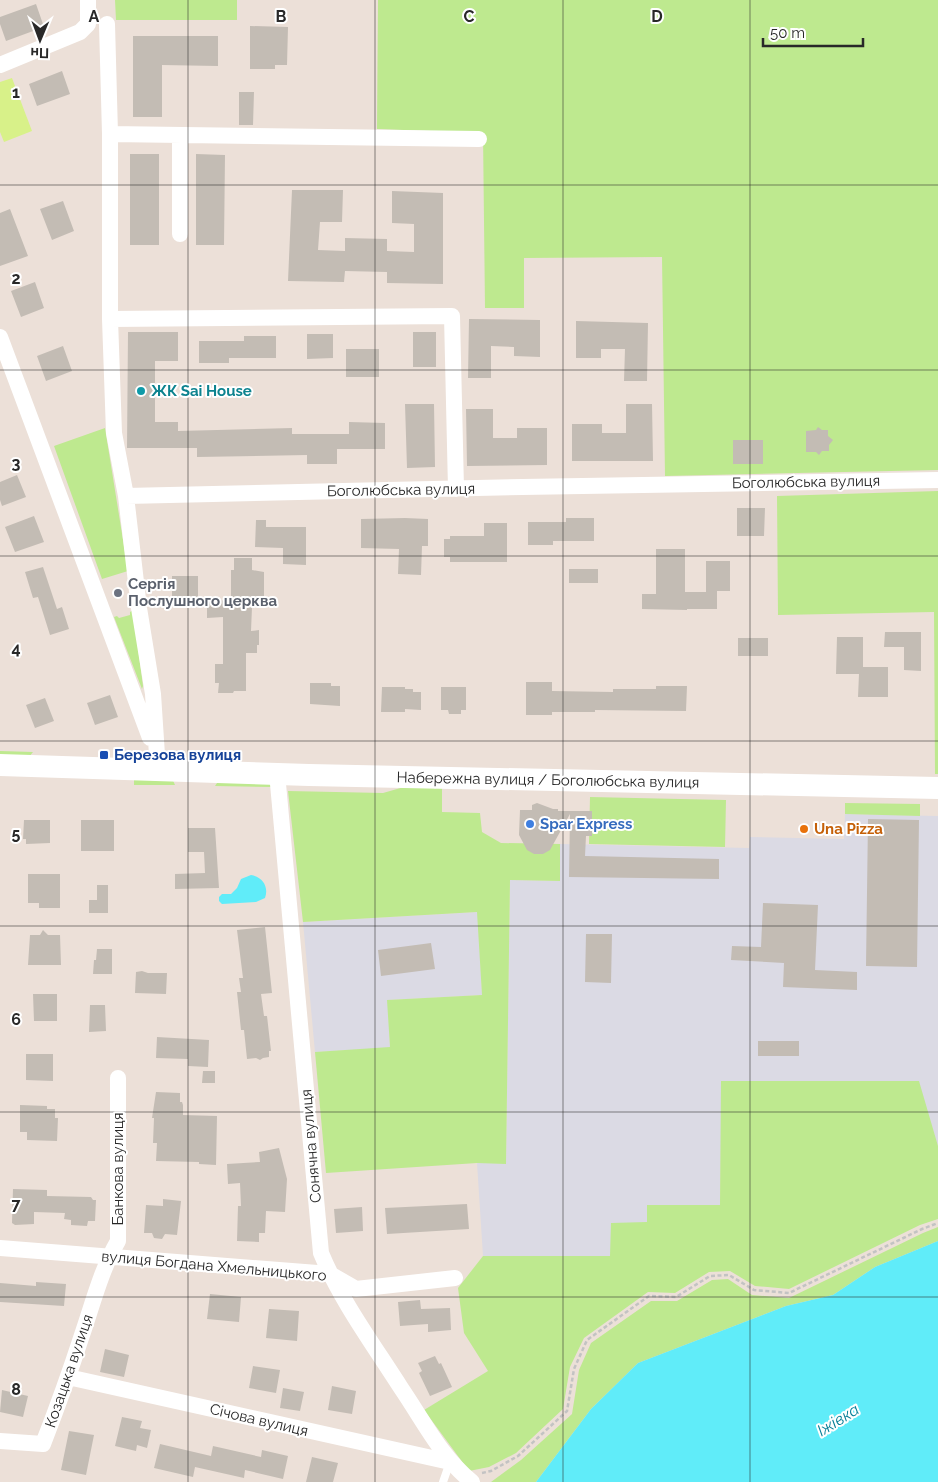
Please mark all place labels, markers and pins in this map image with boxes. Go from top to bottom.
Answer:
place label: ЖК Sai House [151,382,252,400]
marker: ЖК Sai House [135,385,147,397]
place label: Сергія Послушного церква [128,575,277,610]
marker: Сергія Послушного церква [112,587,124,599]
place label: Березова вулиця [114,746,241,764]
marker: Березова вулиця [98,749,110,761]
place label: Spar Express [540,815,632,833]
marker: Spar Express [524,818,536,830]
place label: Una Pizza [814,820,883,838]
marker: Una Pizza [798,823,810,835]

